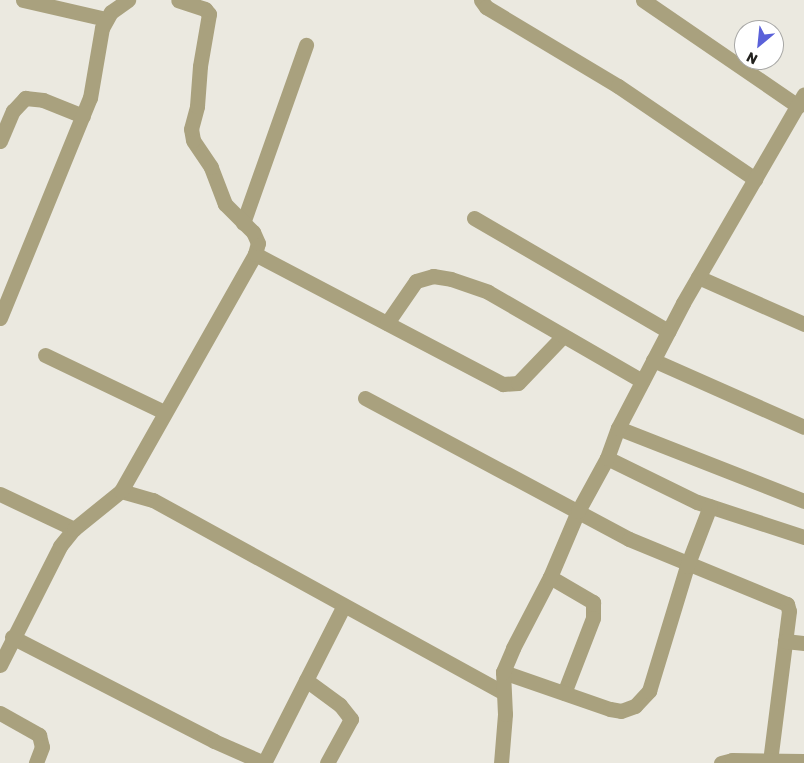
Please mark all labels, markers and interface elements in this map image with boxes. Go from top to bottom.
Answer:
north arrow [734,20,784,70]
text: N [744,48,761,68]

